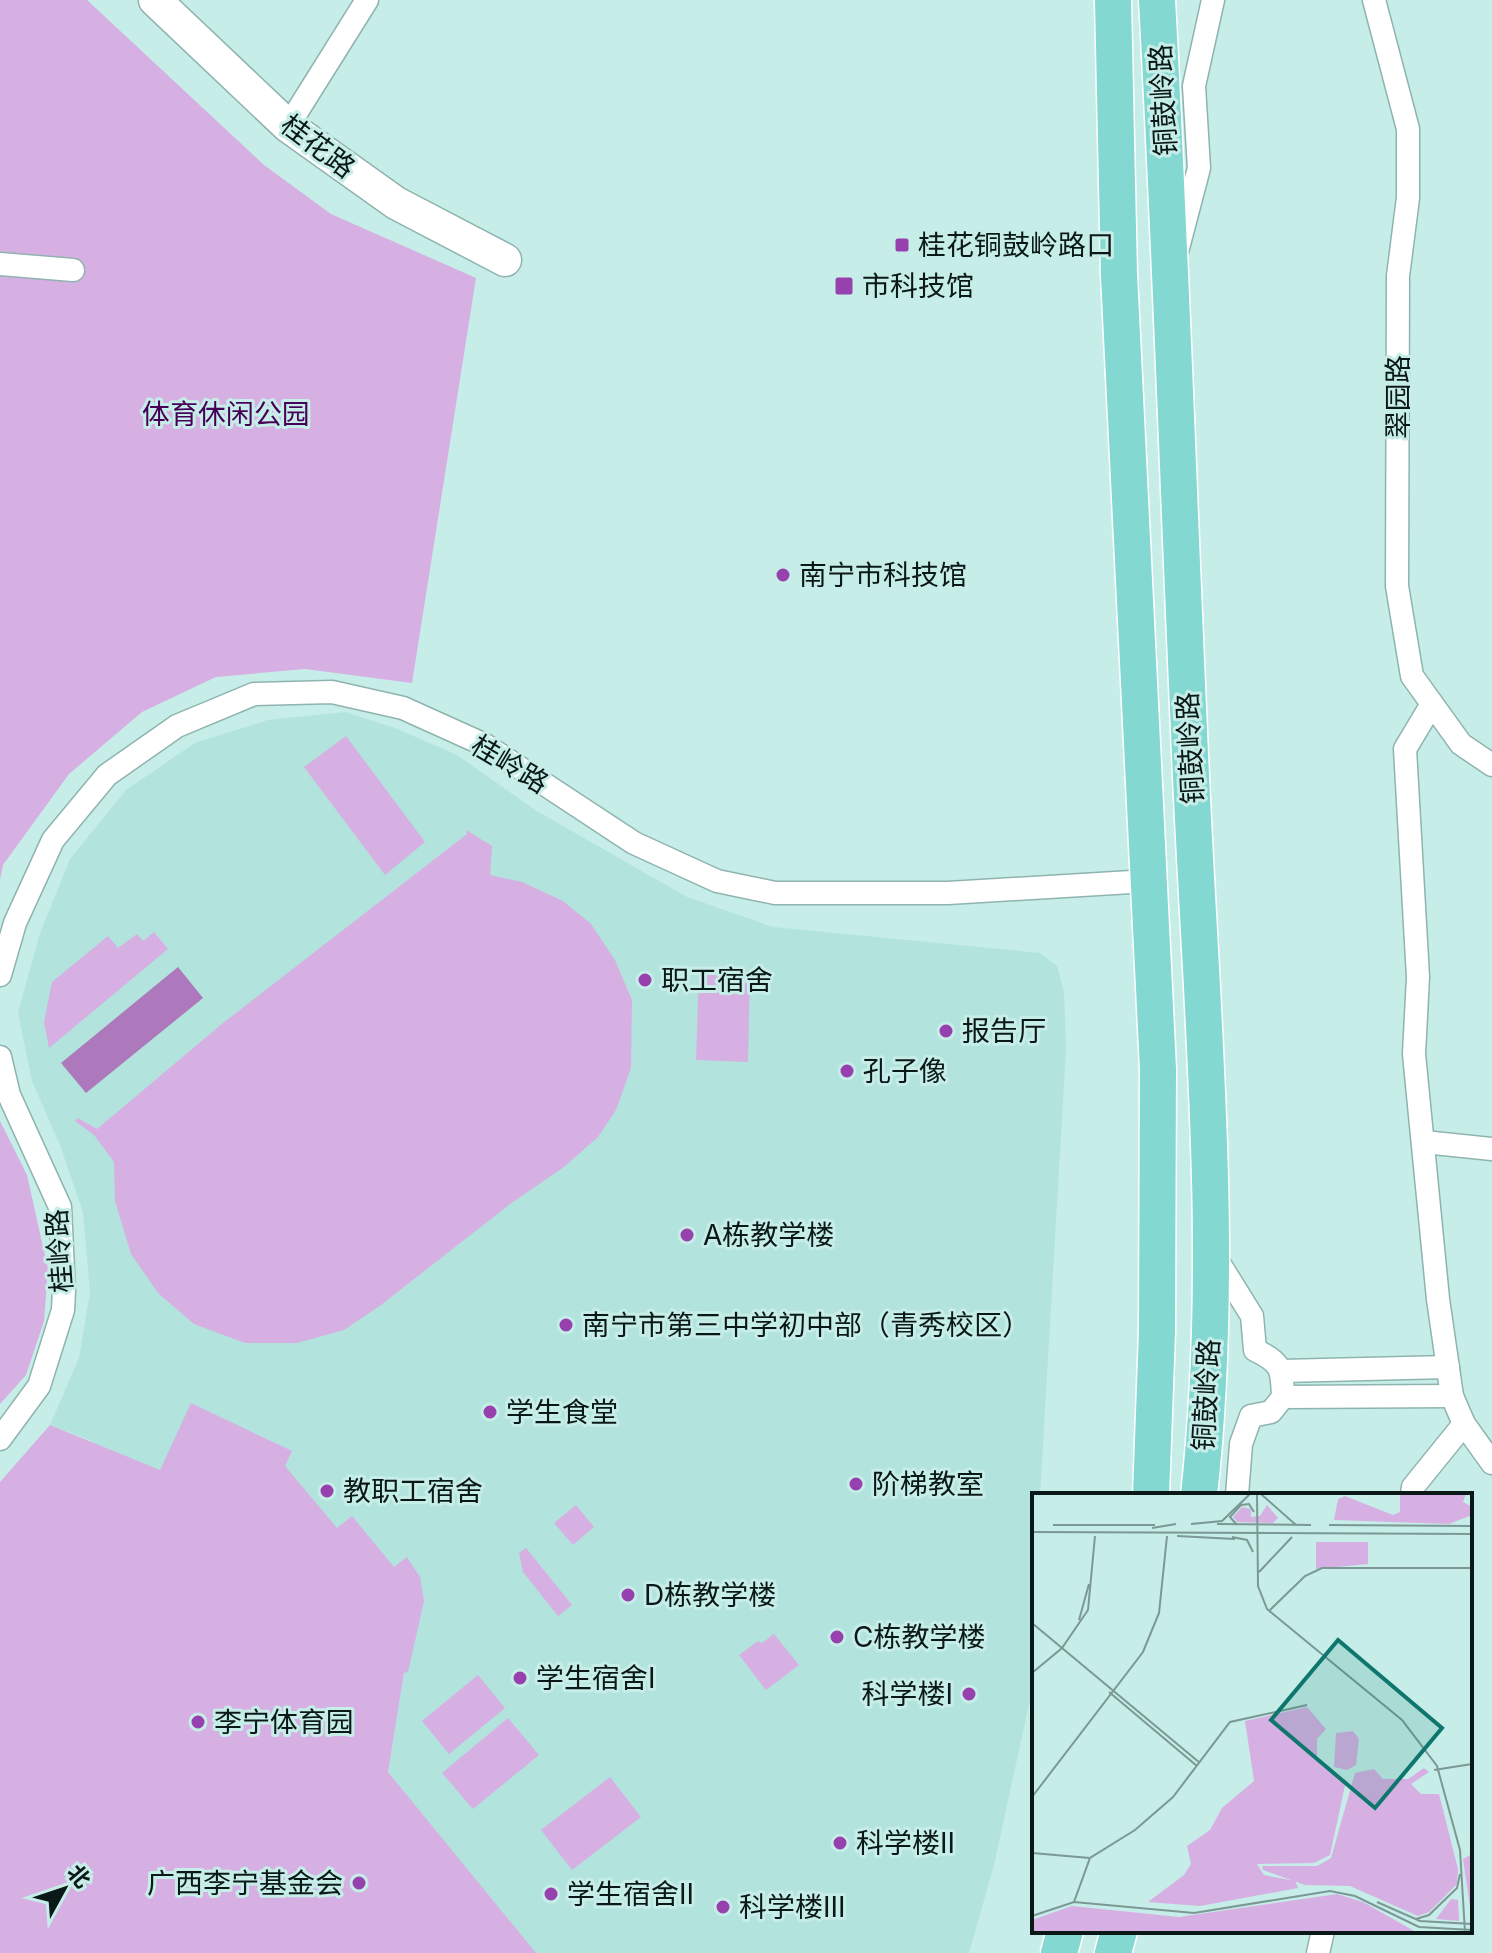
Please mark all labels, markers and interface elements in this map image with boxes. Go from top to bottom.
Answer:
street label: 铜鼓岭路 [1143,43,1183,157]
street label: 桂花路 [274,107,362,185]
place label: 桂花铜鼓岭路口 [918,228,1114,262]
marker: 桂花铜鼓岭路口 [893,236,911,254]
place label: 市科技馆 [862,269,974,303]
marker: 市科技馆 [833,275,855,297]
street label: 翠园路 [1381,355,1415,439]
park label: 体育休闲公园 [142,397,310,431]
place label: 南宁市科技馆 [799,558,967,592]
marker: 南宁市科技馆 [774,566,792,584]
street label: 铜鼓岭路 [1170,691,1210,805]
street label: 桂岭路 [465,728,555,800]
place label: 职工宿舍 [661,963,773,997]
marker: 职工宿舍 [636,971,654,989]
place label: 报告厅 [962,1014,1046,1048]
marker: 报告厅 [937,1022,955,1040]
place label: 孔子像 [863,1054,947,1088]
marker: 孔子像 [838,1062,856,1080]
street label: 桂岭路 [39,1208,79,1294]
place label: A栋教学楼 [703,1218,834,1252]
marker: A栋教学楼 [678,1226,696,1244]
place label: 南宁市第三中学初中部（青秀校区） [582,1308,1030,1342]
marker: 南宁市第三中学初中部（青秀校区） [557,1316,575,1334]
street label: 铜鼓岭路 [1186,1338,1226,1452]
place label: 学生食堂 [506,1395,618,1429]
marker: 学生食堂 [481,1403,499,1421]
place label: 阶梯教室 [872,1467,984,1501]
place label: 教职工宿舍 [343,1474,483,1508]
marker: 阶梯教室 [847,1475,865,1493]
marker: 教职工宿舍 [318,1482,336,1500]
inset map [1032,1493,1472,1933]
place label: D栋教学楼 [644,1578,776,1612]
marker: D栋教学楼 [619,1586,637,1604]
place label: C栋教学楼 [853,1620,985,1654]
marker: C栋教学楼 [828,1628,846,1646]
place label: 学生宿舍I [536,1661,656,1695]
marker: 学生宿舍I [511,1669,529,1687]
place label: 科学楼I [861,1677,953,1711]
marker: 科学楼I [960,1685,978,1703]
place label: 李宁体育园 [214,1705,354,1739]
marker: 李宁体育园 [189,1713,207,1731]
place label: 科学楼II [856,1826,955,1860]
marker: 科学楼II [831,1834,849,1852]
north arrow [24,1849,104,1929]
text: 北 [62,1859,96,1893]
place label: 广西李宁基金会 [147,1866,343,1900]
marker: 广西李宁基金会 [350,1874,368,1892]
place label: 学生宿舍II [567,1877,694,1911]
marker: 学生宿舍II [542,1885,560,1903]
place label: 科学楼III [739,1890,846,1924]
marker: 科学楼III [714,1898,732,1916]

